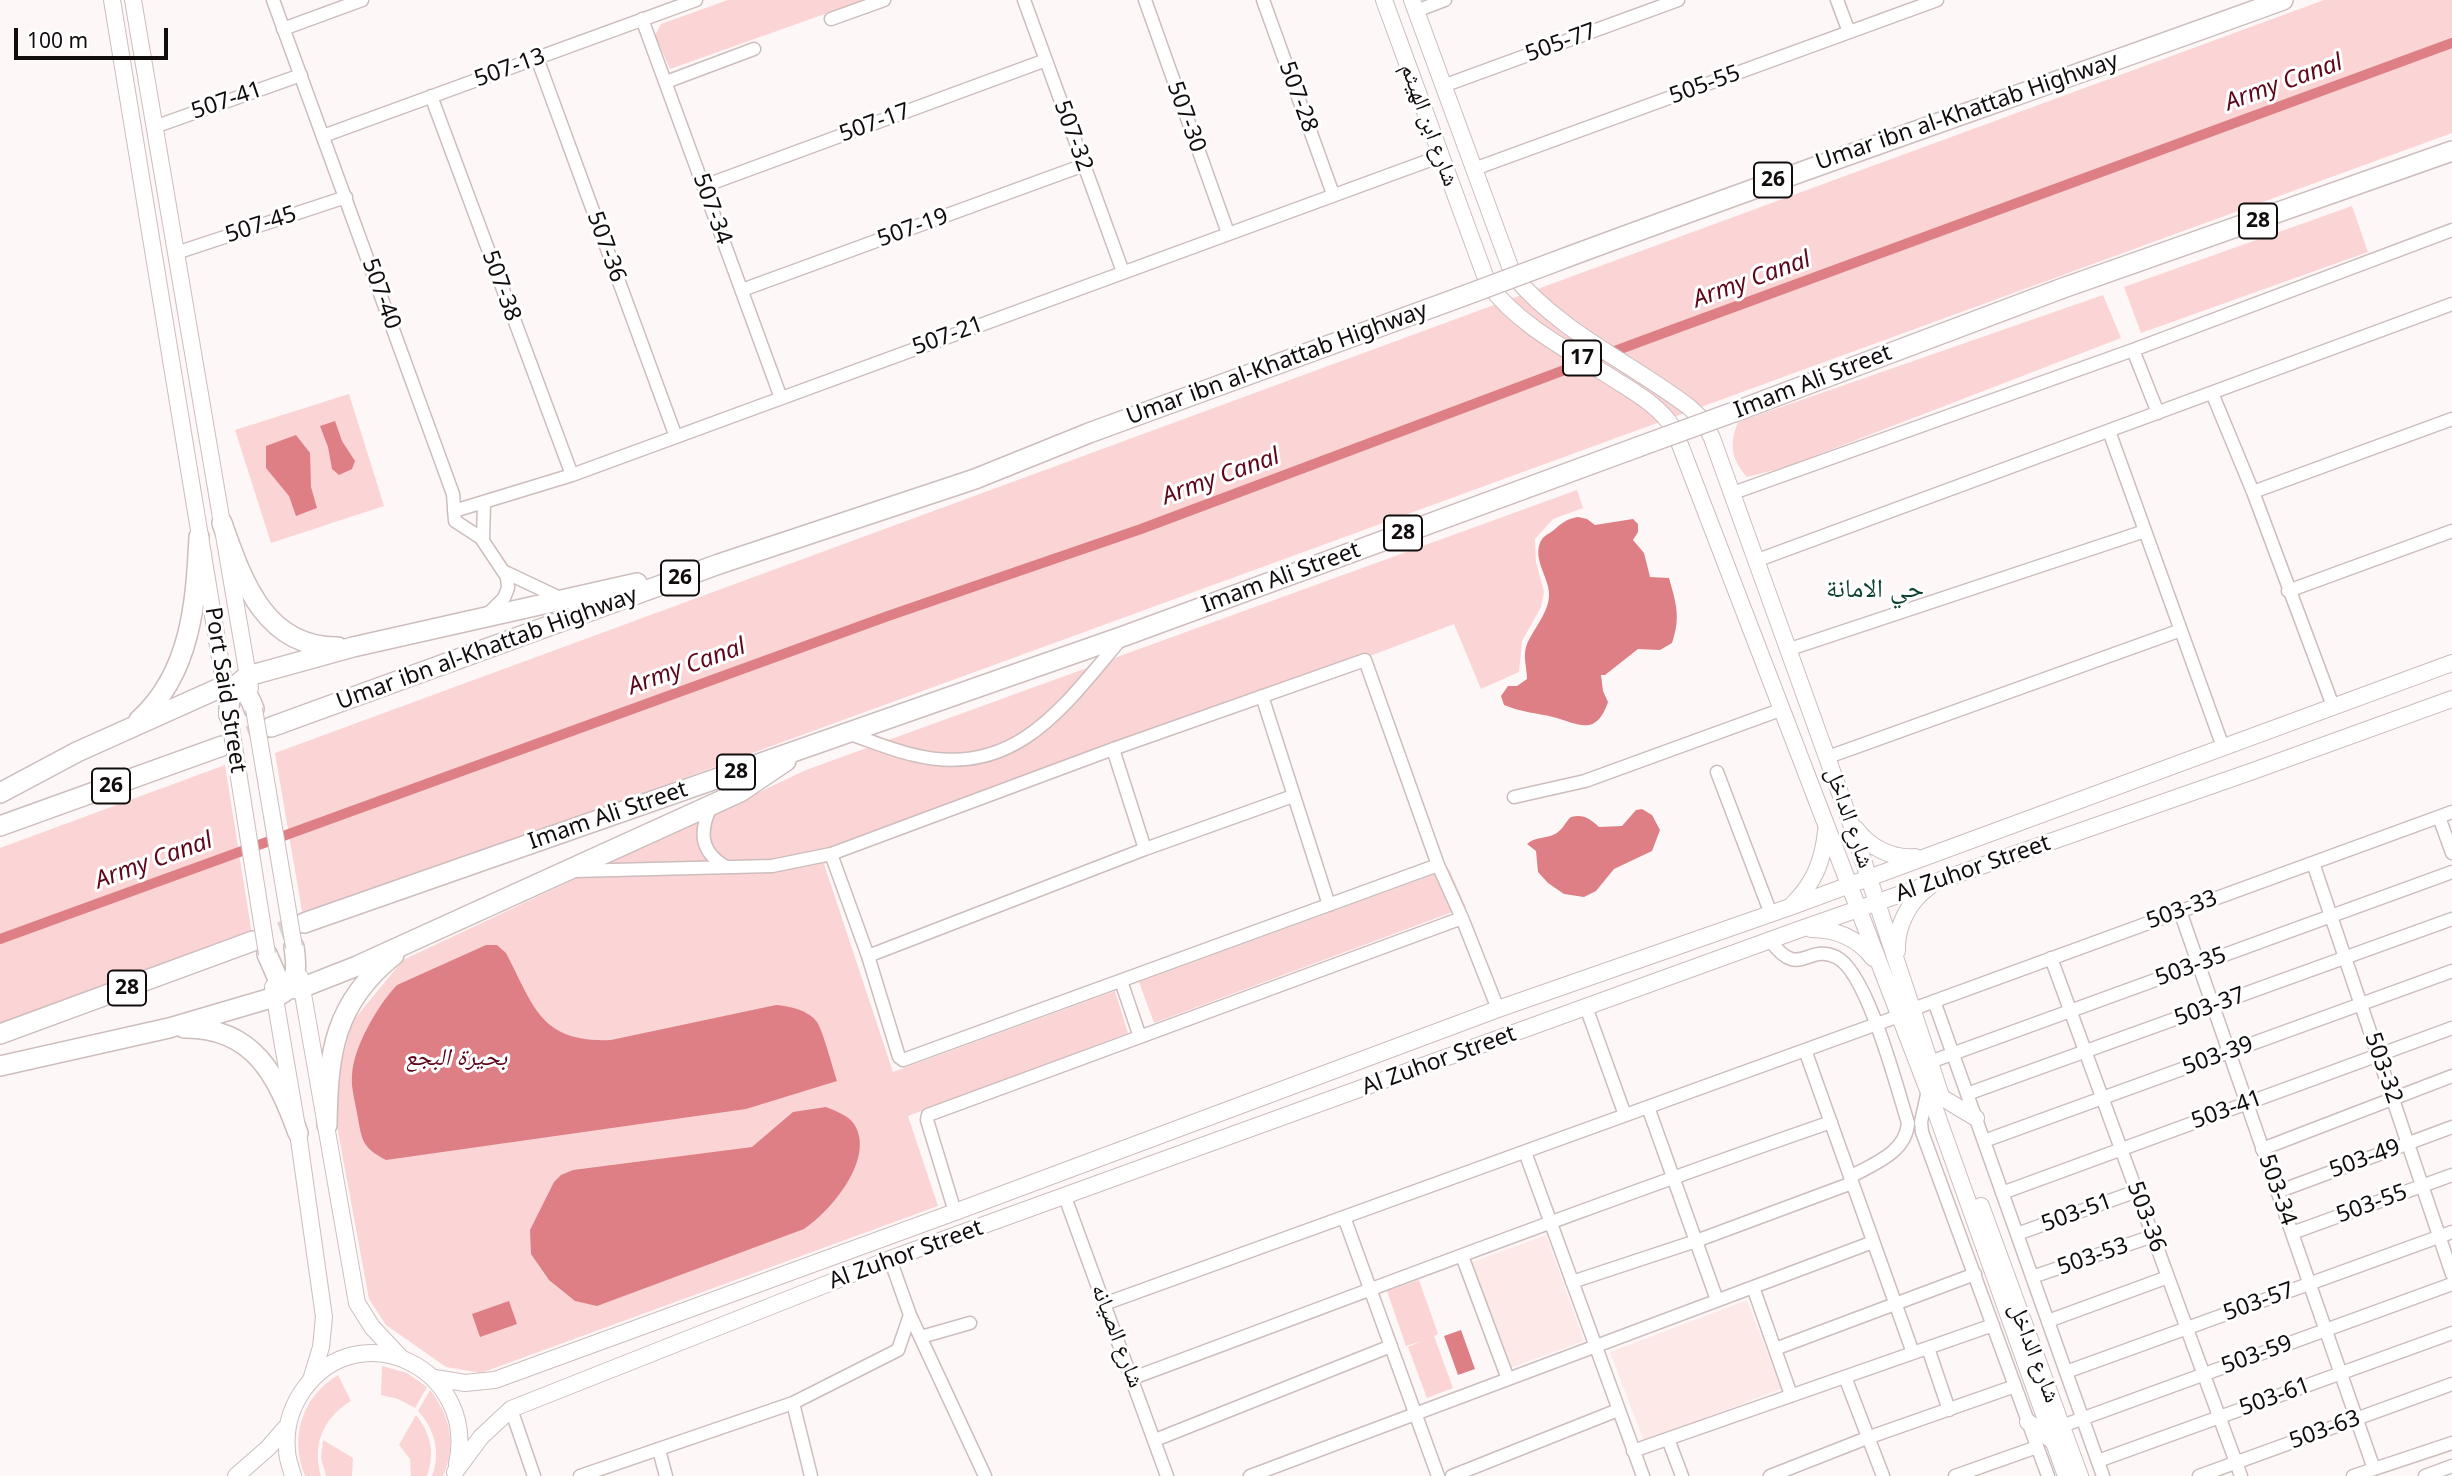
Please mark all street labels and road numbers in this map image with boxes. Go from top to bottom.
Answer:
street label: 505-77 [1522,18,1600,68]
street label: 507-13 [471,43,549,93]
street label: Umar ibn al-Khattab Highway [1812,47,2122,177]
street label: 507-28 [1273,58,1323,136]
street label: شارع ابن الهيثم [1394,60,1464,190]
street label: 505-55 [1666,60,1744,110]
street label: 507-41 [188,76,266,126]
street label: 507-30 [1161,78,1211,156]
street label: 507-32 [1048,97,1098,175]
street label: 507-17 [836,98,914,148]
road number: 26 [1754,162,1792,198]
street label: 507-34 [687,170,737,248]
street label: 507-45 [222,201,300,249]
street label: 507-19 [874,203,952,253]
road number: 28 [2239,204,2277,238]
street label: 507-36 [581,208,631,286]
street label: 507-38 [476,247,526,325]
street label: 507-40 [356,255,406,333]
street label: Umar ibn al-Khattab Highway [1123,297,1431,431]
street label: 507-21 [909,311,987,361]
street label: Imam Ali Street [1730,339,1896,425]
road number: 17 [1563,340,1601,376]
road number: 28 [1384,516,1422,550]
street label: Imam Ali Street [1198,537,1364,619]
road number: 26 [661,560,699,596]
street label: Umar ibn al-Khattab Highway [333,582,641,716]
street label: Port Said Street [198,605,252,775]
road number: 28 [717,754,755,790]
street label: شارع الداخل [1819,764,1879,872]
road number: 26 [92,768,130,804]
street label: Imam Ali Street [525,776,691,856]
street label: Al Zuhor Street [1892,830,2054,908]
street label: 503-33 [2143,885,2221,935]
street label: 503-35 [2152,942,2230,992]
road number: 28 [108,970,146,1006]
street label: 503-37 [2171,982,2249,1032]
street label: Al Zuhor Street [1358,1020,1520,1102]
street label: 503-32 [2358,1029,2408,1107]
street label: 503-39 [2179,1031,2257,1081]
street label: 503-41 [2188,1085,2266,1135]
street label: 503-49 [2326,1134,2404,1184]
street label: 503-34 [2252,1151,2302,1229]
street label: 503-36 [2121,1178,2171,1256]
street label: 503-55 [2333,1179,2411,1229]
street label: 503-51 [2038,1188,2116,1238]
street label: Al Zuhor Street [825,1214,987,1296]
street label: 503-53 [2054,1232,2132,1282]
street label: 503-57 [2220,1277,2298,1327]
street label: شارع الصيانه [1085,1280,1149,1392]
street label: شارع الداخل [2002,1299,2066,1407]
street label: 503-59 [2218,1330,2296,1380]
street label: 503-61 [2236,1372,2314,1422]
street label: 503-63 [2286,1405,2364,1455]

